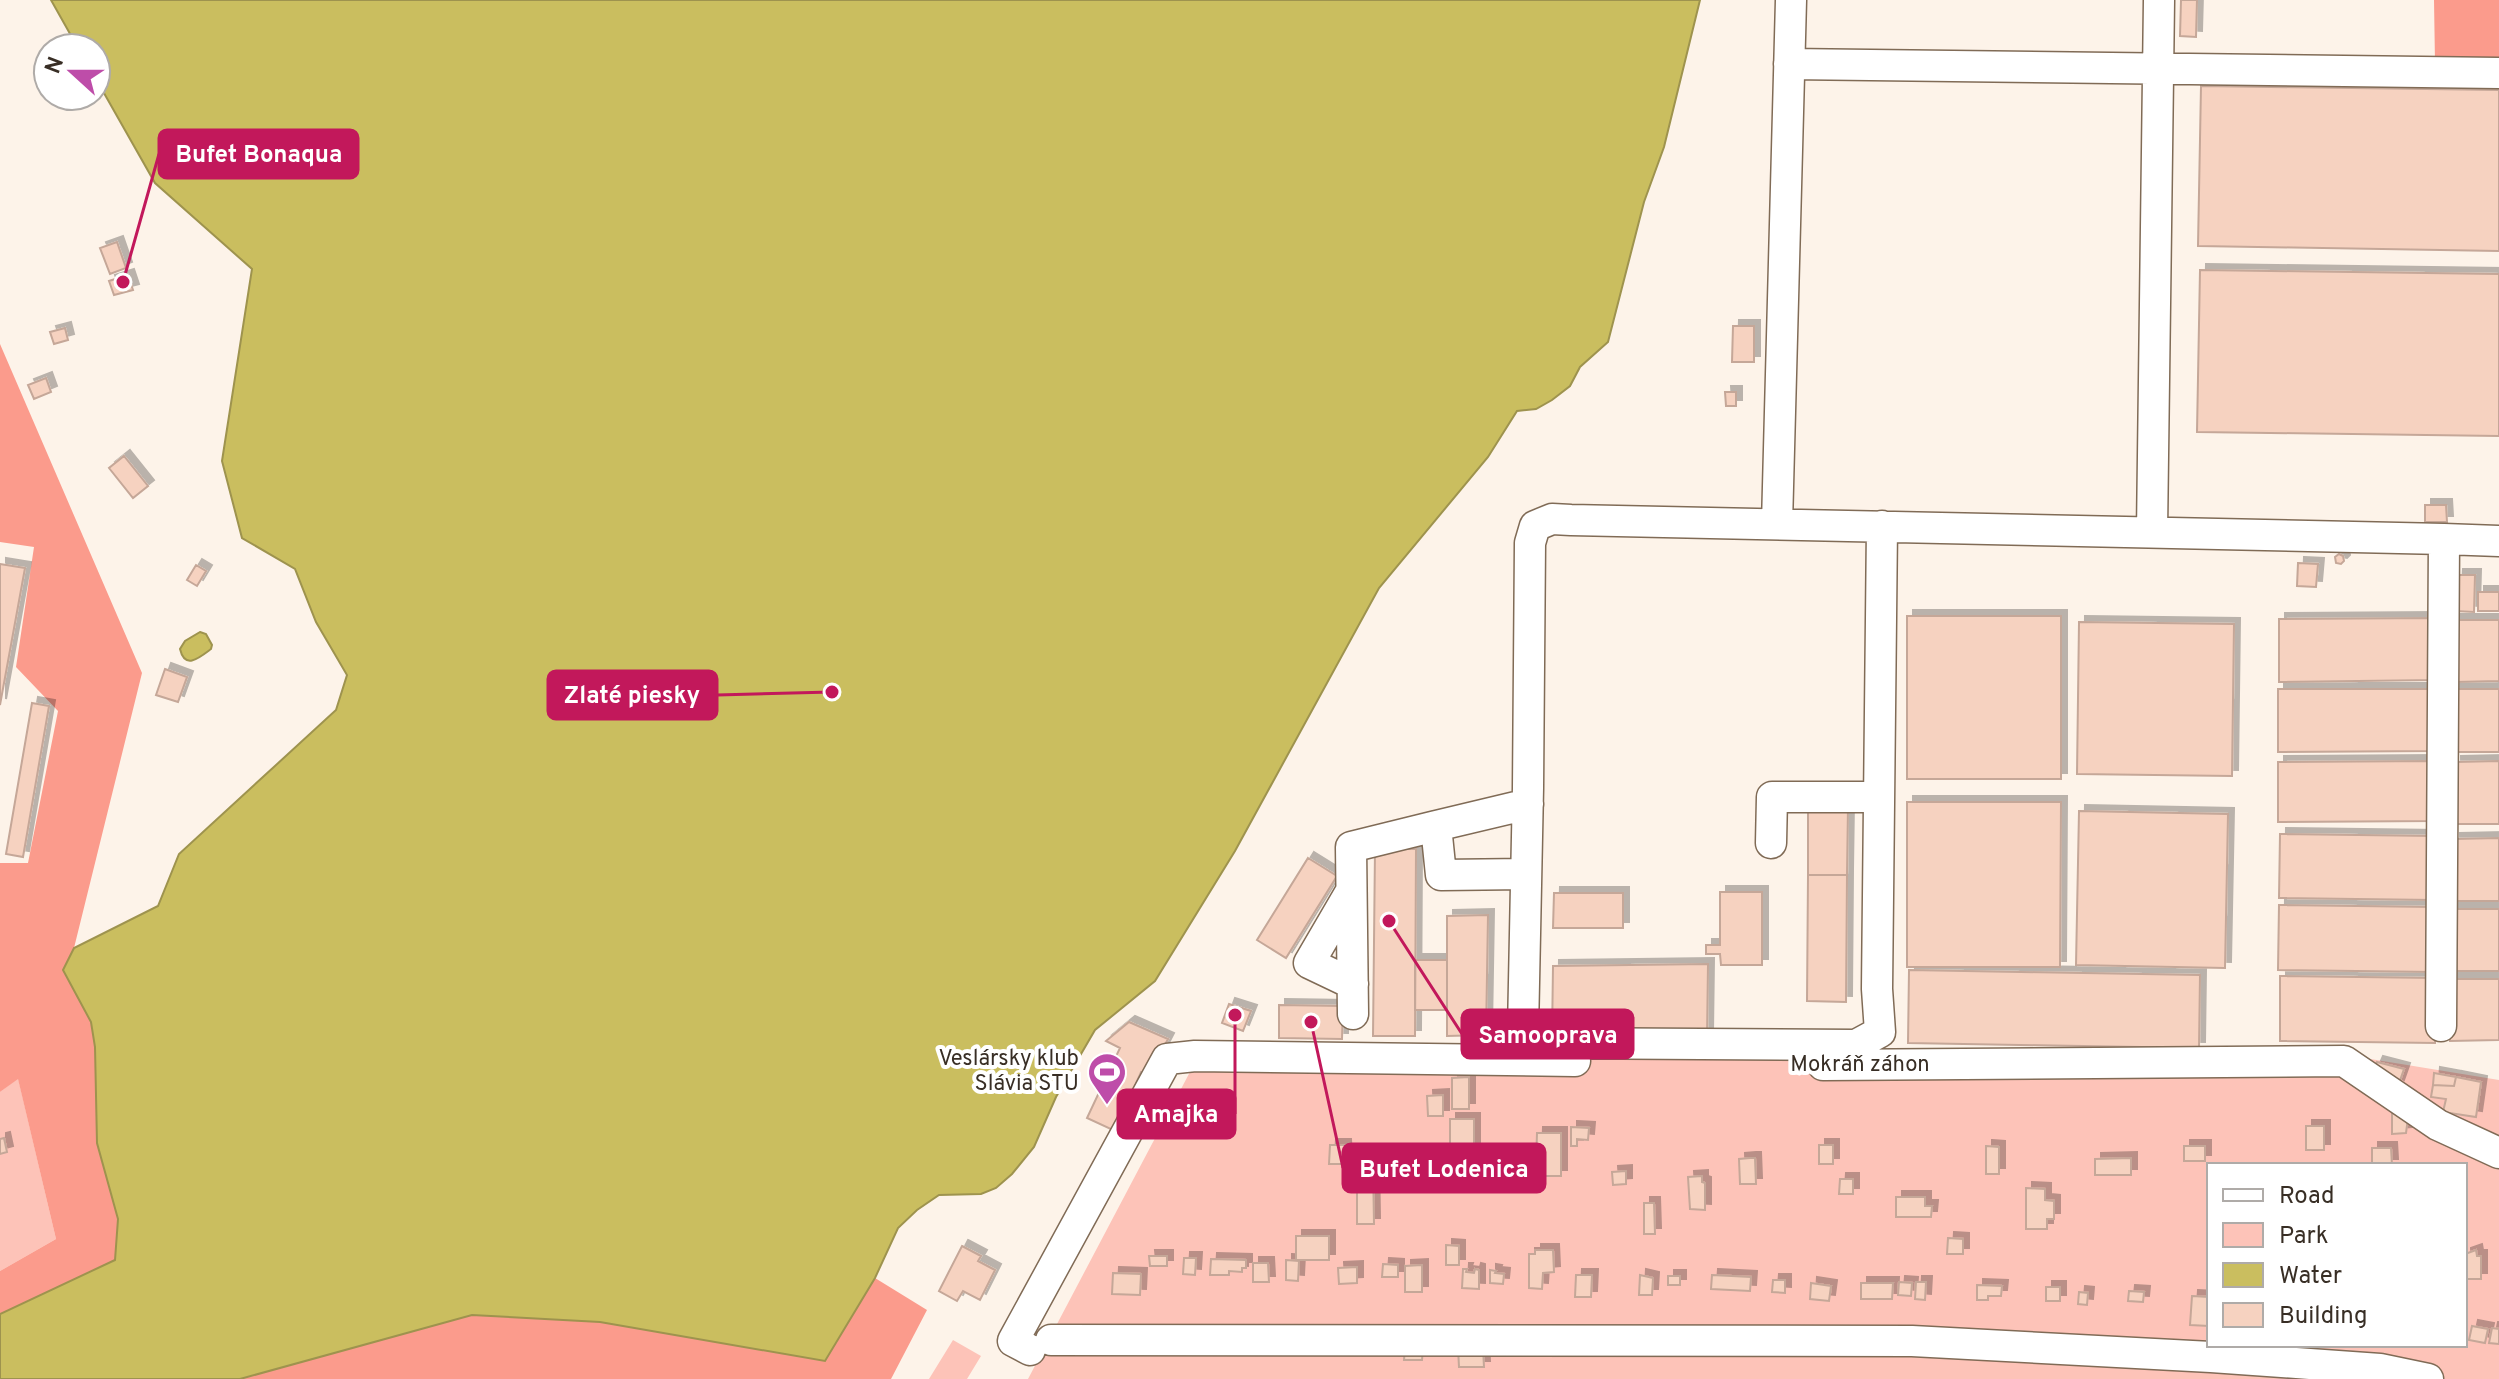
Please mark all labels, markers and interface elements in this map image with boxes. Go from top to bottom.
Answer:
north arrow [32,32,112,112]
text: N [40,54,71,78]
callout: Bufet Bonaqua [159,130,358,178]
text: Bufet Bonaqua [176,141,342,171]
callout: Zlaté piesky [548,671,717,719]
text: Zlaté piesky [564,682,700,712]
callout: Samooprava [1462,1010,1633,1058]
text: Samooprava [1478,1022,1618,1052]
place label: Veslársky klub Slávia STU [938,1046,1079,1098]
sports icon: Veslársky klub Slávia STU [1086,1051,1128,1106]
street label: Mokráň záhon [1790,1052,1930,1079]
callout: Amajka [1118,1090,1235,1138]
text: Amajka [1134,1101,1218,1131]
callout: Bufet Lodenica [1343,1144,1545,1192]
text: Bufet Lodenica [1359,1156,1529,1186]
legend [2207,1163,2467,1347]
text: Road [2279,1182,2335,1212]
text: Park [2279,1222,2329,1252]
text: Water [2279,1262,2342,1292]
text: Building [2279,1302,2368,1332]

